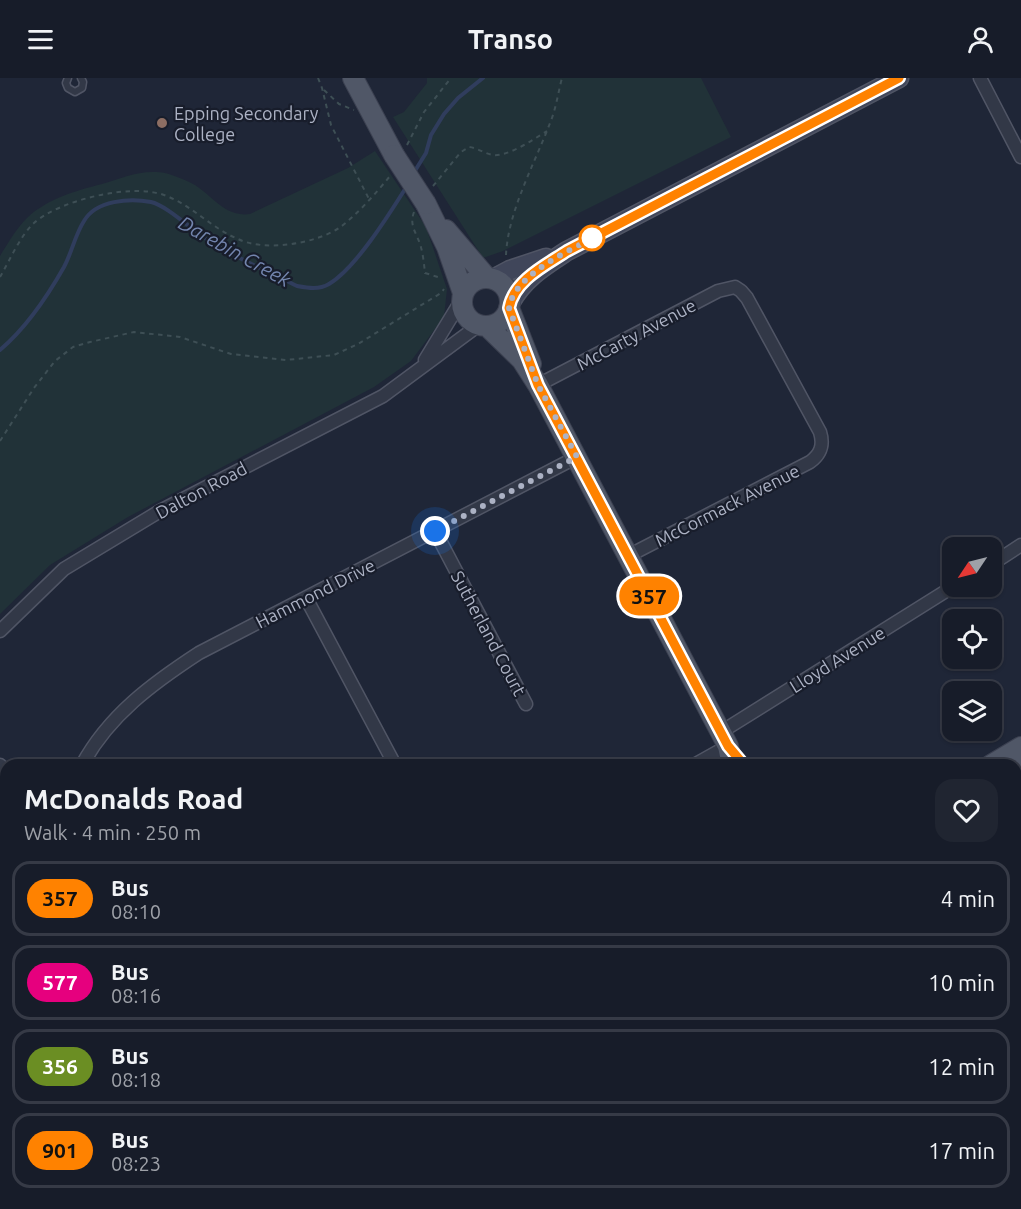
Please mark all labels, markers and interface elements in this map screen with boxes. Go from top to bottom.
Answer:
icon: menu [24,23,57,56]
icon: person [964,23,997,56]
text: Transo [468,24,553,54]
place label: Epping Secondary College [174,103,319,144]
marker: Epping Secondary College [155,116,169,130]
water label: Darebin Creek [175,211,296,292]
unlabelled marker [579,225,605,251]
street label: McCarty Avenue [573,294,699,374]
street label: Dalton Road [152,458,250,522]
street label: McCormack Avenue [651,460,803,550]
your location [420,516,450,546]
north arrow [942,537,1002,597]
map controls [942,537,1002,741]
street label: Hammond Drive [252,554,378,632]
street label: Sutherland Court [448,567,530,699]
line badge: 357 [614,576,684,616]
text: 357 [631,584,667,608]
button: locate [942,609,1002,669]
street label: Lloyd Avenue [786,622,888,696]
button: layers [942,681,1002,741]
button: heart [935,779,998,842]
text: McDonalds Road [24,783,243,814]
text: Walk · 4 min · 250 m [24,821,201,844]
text: Bus [111,875,149,900]
text: 357 [42,886,78,910]
text: 4 min [941,886,995,911]
text: 08:10 [111,900,161,923]
text: Bus [111,959,149,984]
text: 577 [42,970,78,994]
text: 10 min [928,970,995,995]
text: 08:16 [111,984,161,1007]
text: Bus [111,1043,149,1068]
text: 356 [42,1054,78,1078]
text: 12 min [928,1054,995,1079]
text: 08:18 [111,1068,161,1091]
text: Bus [111,1127,149,1152]
text: 901 [42,1138,78,1162]
text: 17 min [928,1138,995,1163]
text: 08:23 [111,1152,161,1175]

